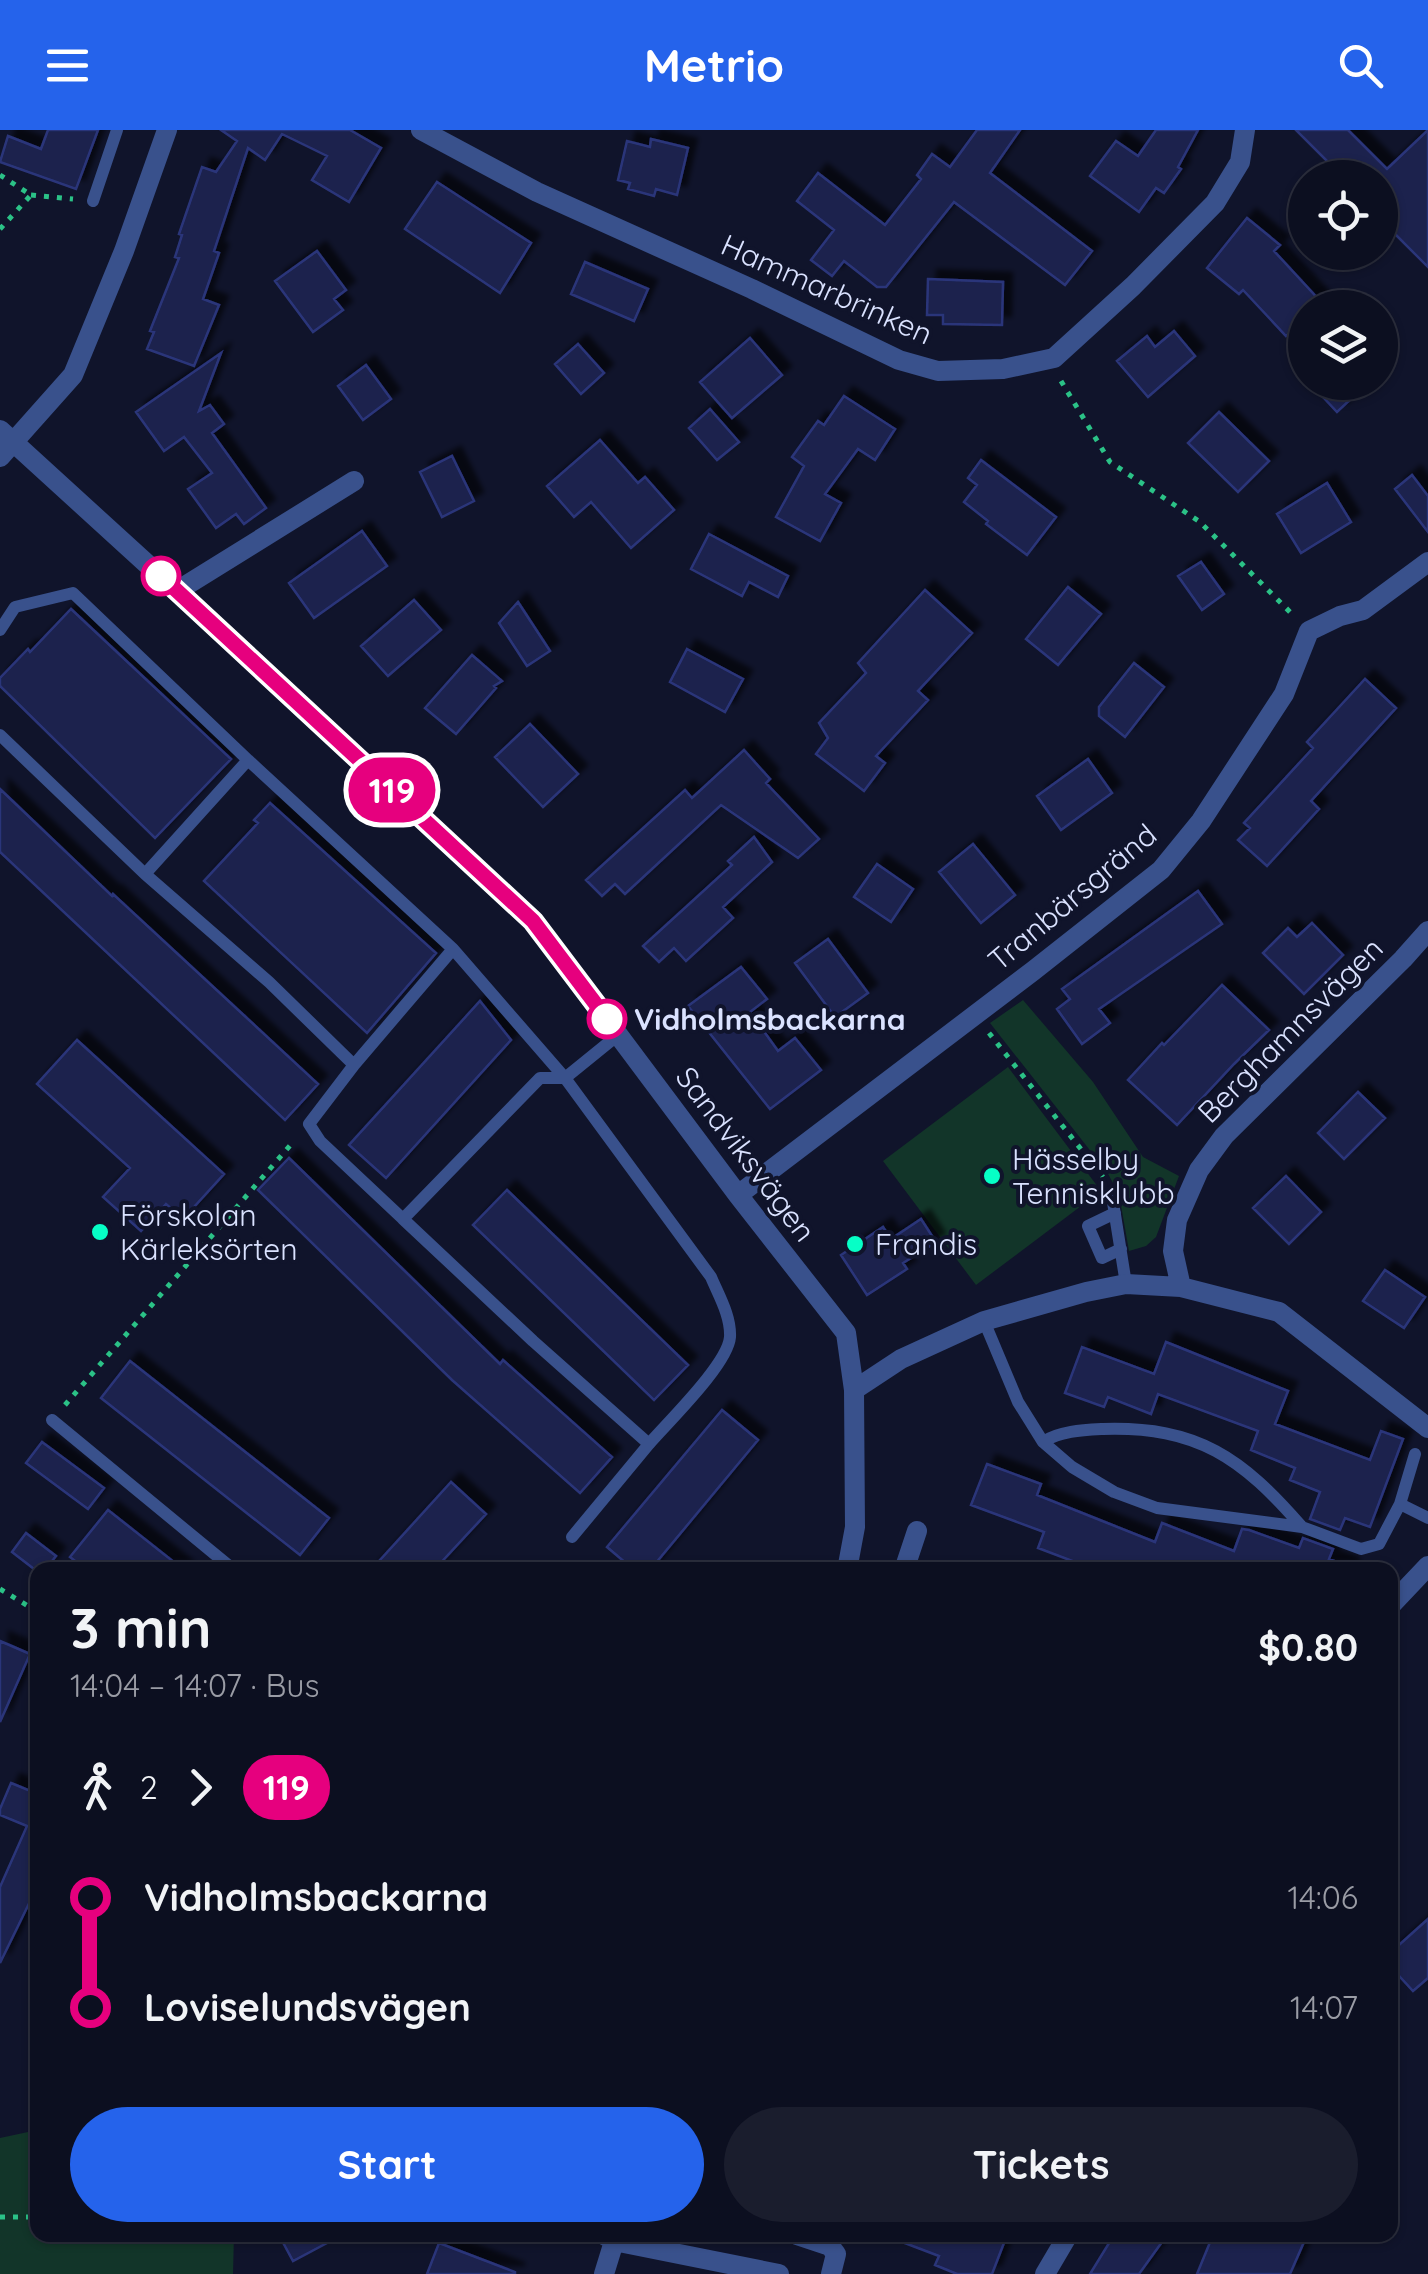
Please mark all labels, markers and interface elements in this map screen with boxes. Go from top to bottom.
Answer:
text: Metrio [644,37,784,93]
icon: menu [40,38,95,93]
icon: search [1333,38,1388,93]
map controls [1288,160,1398,400]
button: locate [1288,160,1398,270]
street label: Hammarbrinken [715,225,939,353]
button: layers [1288,290,1398,400]
unlabelled marker [142,557,180,595]
line badge: 119 [334,758,450,822]
text: 119 [368,768,416,812]
street label: Tranbärsgränd [980,815,1164,979]
street label: Berghamnsvägen [1189,929,1391,1131]
marker: Vidholmsbackarna [588,1000,626,1038]
place label: Vidholmsbackarna [634,1000,906,1038]
street label: Sandviksvägen [668,1059,824,1249]
place label: Hässelby Tennisklubb [1012,1140,1175,1212]
marker: Hässelby Tennisklubb [981,1165,1003,1187]
place label: Förskolan Kärleksörten [120,1196,297,1268]
marker: Förskolan Kärleksörten [89,1221,111,1243]
place label: Frandis [875,1225,977,1263]
marker: Frandis [844,1233,866,1255]
text: 3 min [70,1593,211,1662]
text: $0.80 [1258,1623,1358,1671]
text: 14:04 – 14:07 · Bus [70,1665,320,1705]
icon: walk [70,1760,125,1815]
icon: forward [173,1760,228,1815]
text: 119 [263,1765,310,1809]
text: 2 [140,1767,158,1807]
text: Vidholmsbackarna [144,1873,488,1921]
text: 14:06 [1288,1877,1358,1917]
text: Loviselundsvägen [144,1983,471,2031]
text: 14:07 [1290,1987,1358,2027]
button: Start [70,2107,704,2222]
button: Tickets [724,2107,1358,2222]

